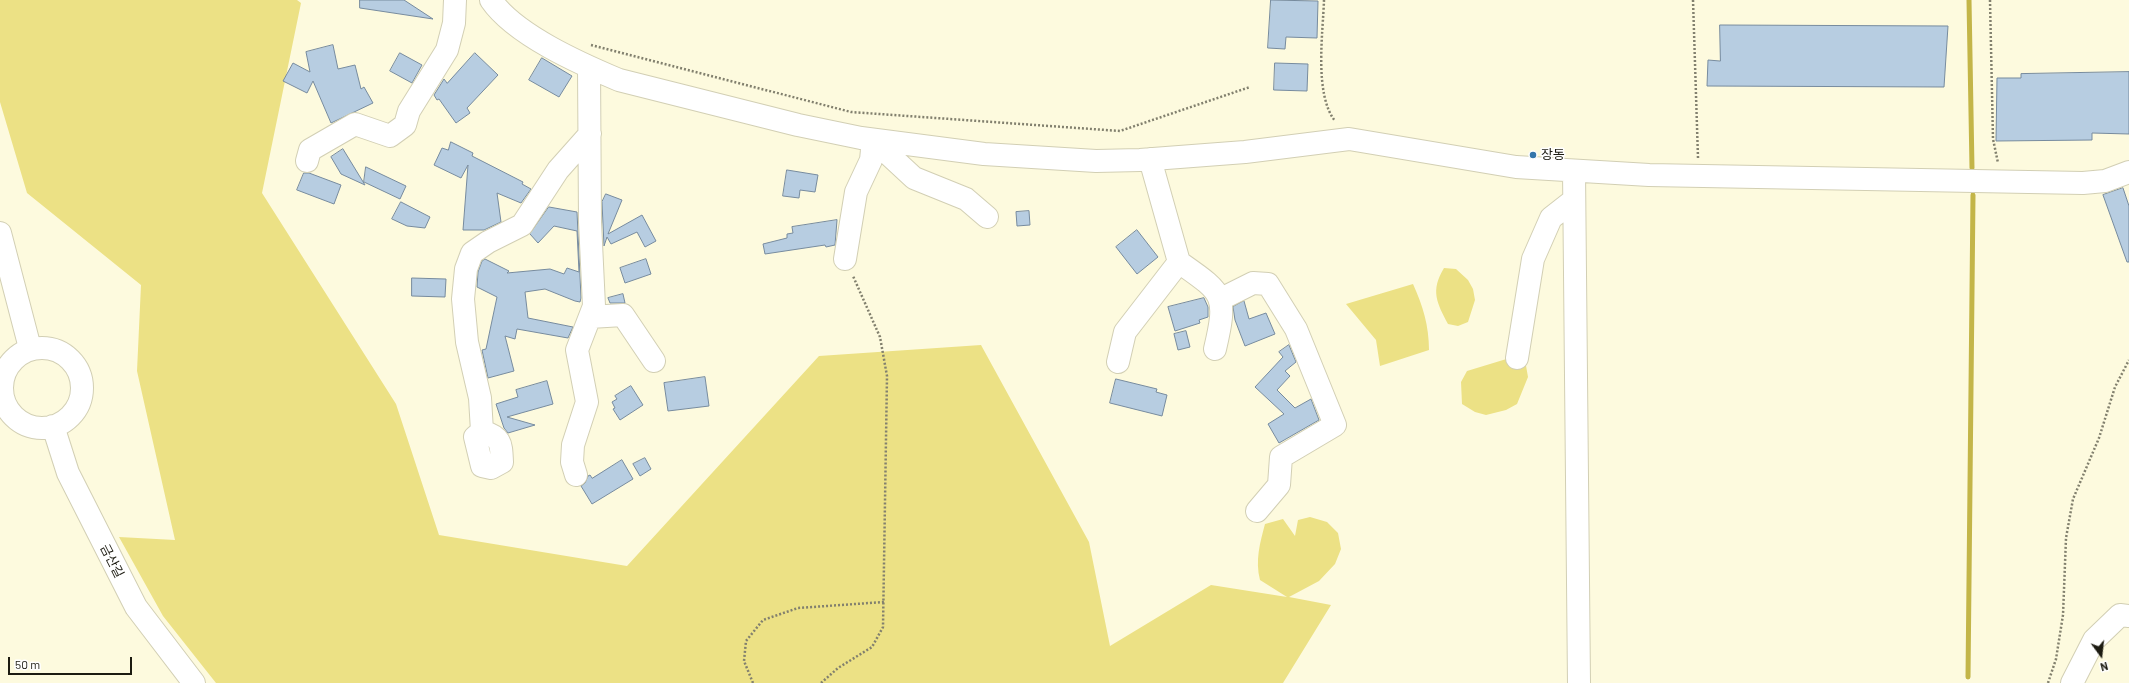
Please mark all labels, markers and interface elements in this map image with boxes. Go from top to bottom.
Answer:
place label: 장동 [1541,147,1565,163]
marker: 장동 [1528,150,1538,160]
street label: 금산길 [97,541,127,581]
north arrow [2081,635,2121,675]
scale bar [10,649,134,675]
text: 50 m [15,657,40,671]
text: N [2099,660,2109,674]

